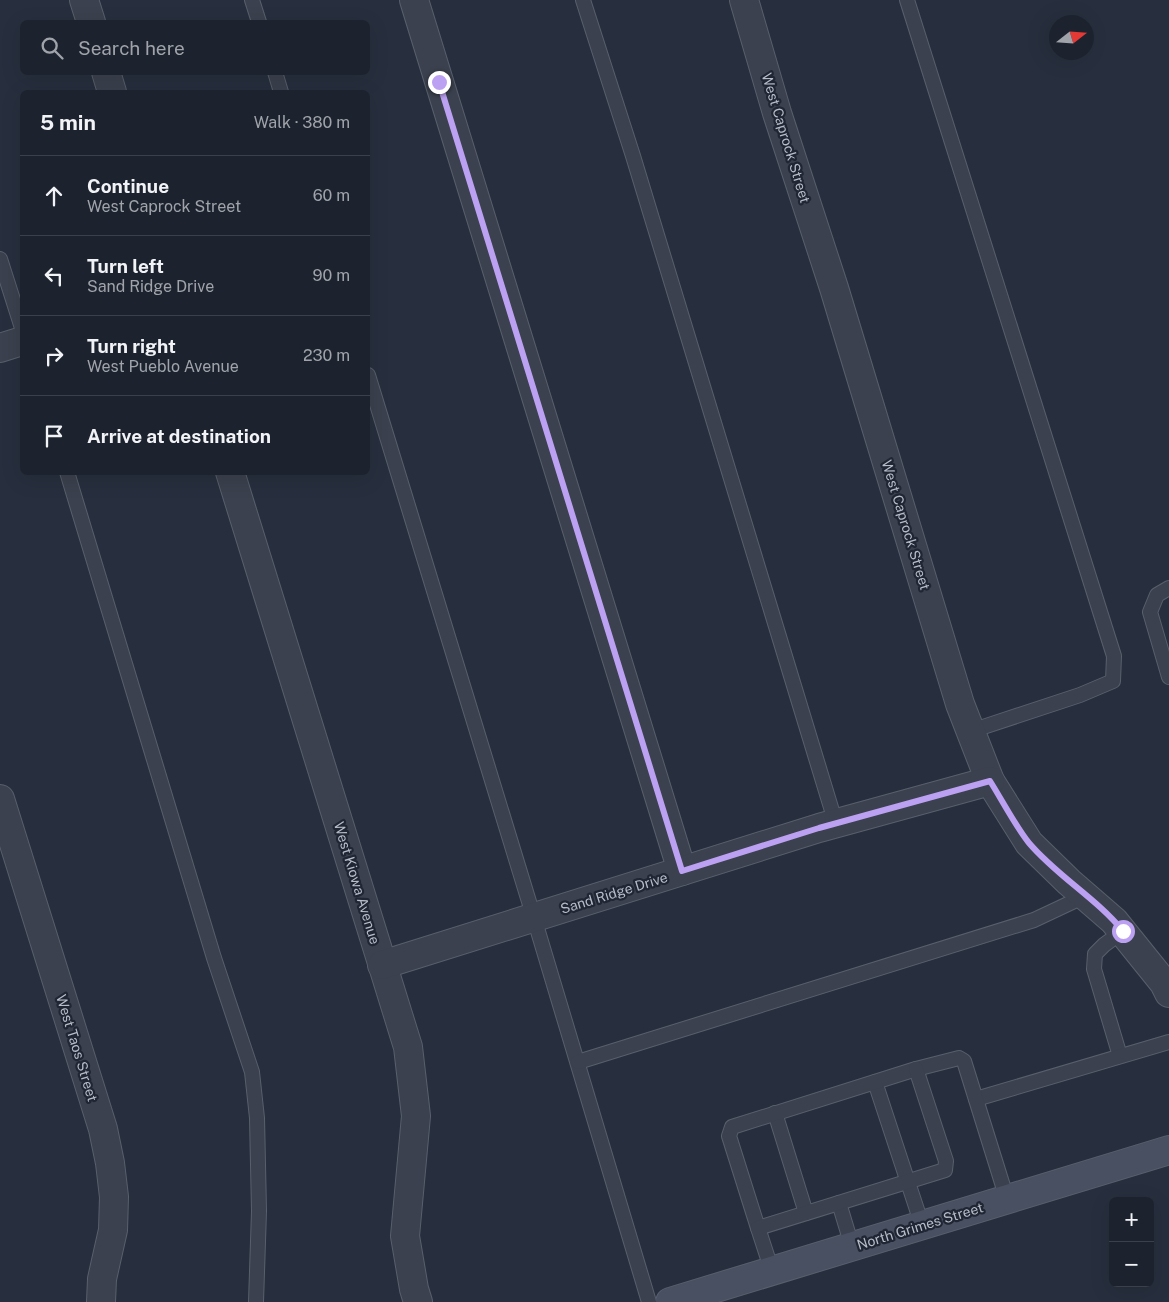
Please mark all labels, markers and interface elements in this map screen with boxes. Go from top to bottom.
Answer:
north arrow [1049,15,1094,60]
search box [20,20,370,75]
icon: search [38,34,66,62]
text: Search here [78,37,185,59]
route end [428,71,451,94]
street label: West Caprock Street [759,71,813,205]
text: 5 min [40,110,96,135]
text: Walk · 380 m [254,113,350,132]
text: Continue [87,175,169,197]
icon: ahead [40,182,68,210]
text: 60 m [313,186,350,205]
text: West Caprock Street [87,197,241,216]
text: Turn left [87,255,164,277]
icon: left [40,262,68,290]
text: 90 m [313,266,350,285]
text: Sand Ridge Drive [87,277,214,296]
text: Turn right [87,335,176,357]
icon: right [40,342,68,370]
text: 230 m [303,346,350,365]
text: West Pueblo Avenue [87,357,239,376]
icon: arrive [40,422,68,450]
text: Arrive at destination [87,425,271,447]
street label: West Caprock Street [879,458,933,592]
street label: West Kiowa Avenue [331,820,383,946]
street label: Sand Ridge Drive [558,869,670,917]
route start [1112,920,1135,943]
street label: West Taos Street [53,993,101,1103]
map controls [1109,1197,1154,1287]
button: + [1109,1197,1154,1242]
street label: North Grimes Street [855,1199,985,1253]
button: − [1109,1242,1154,1287]

